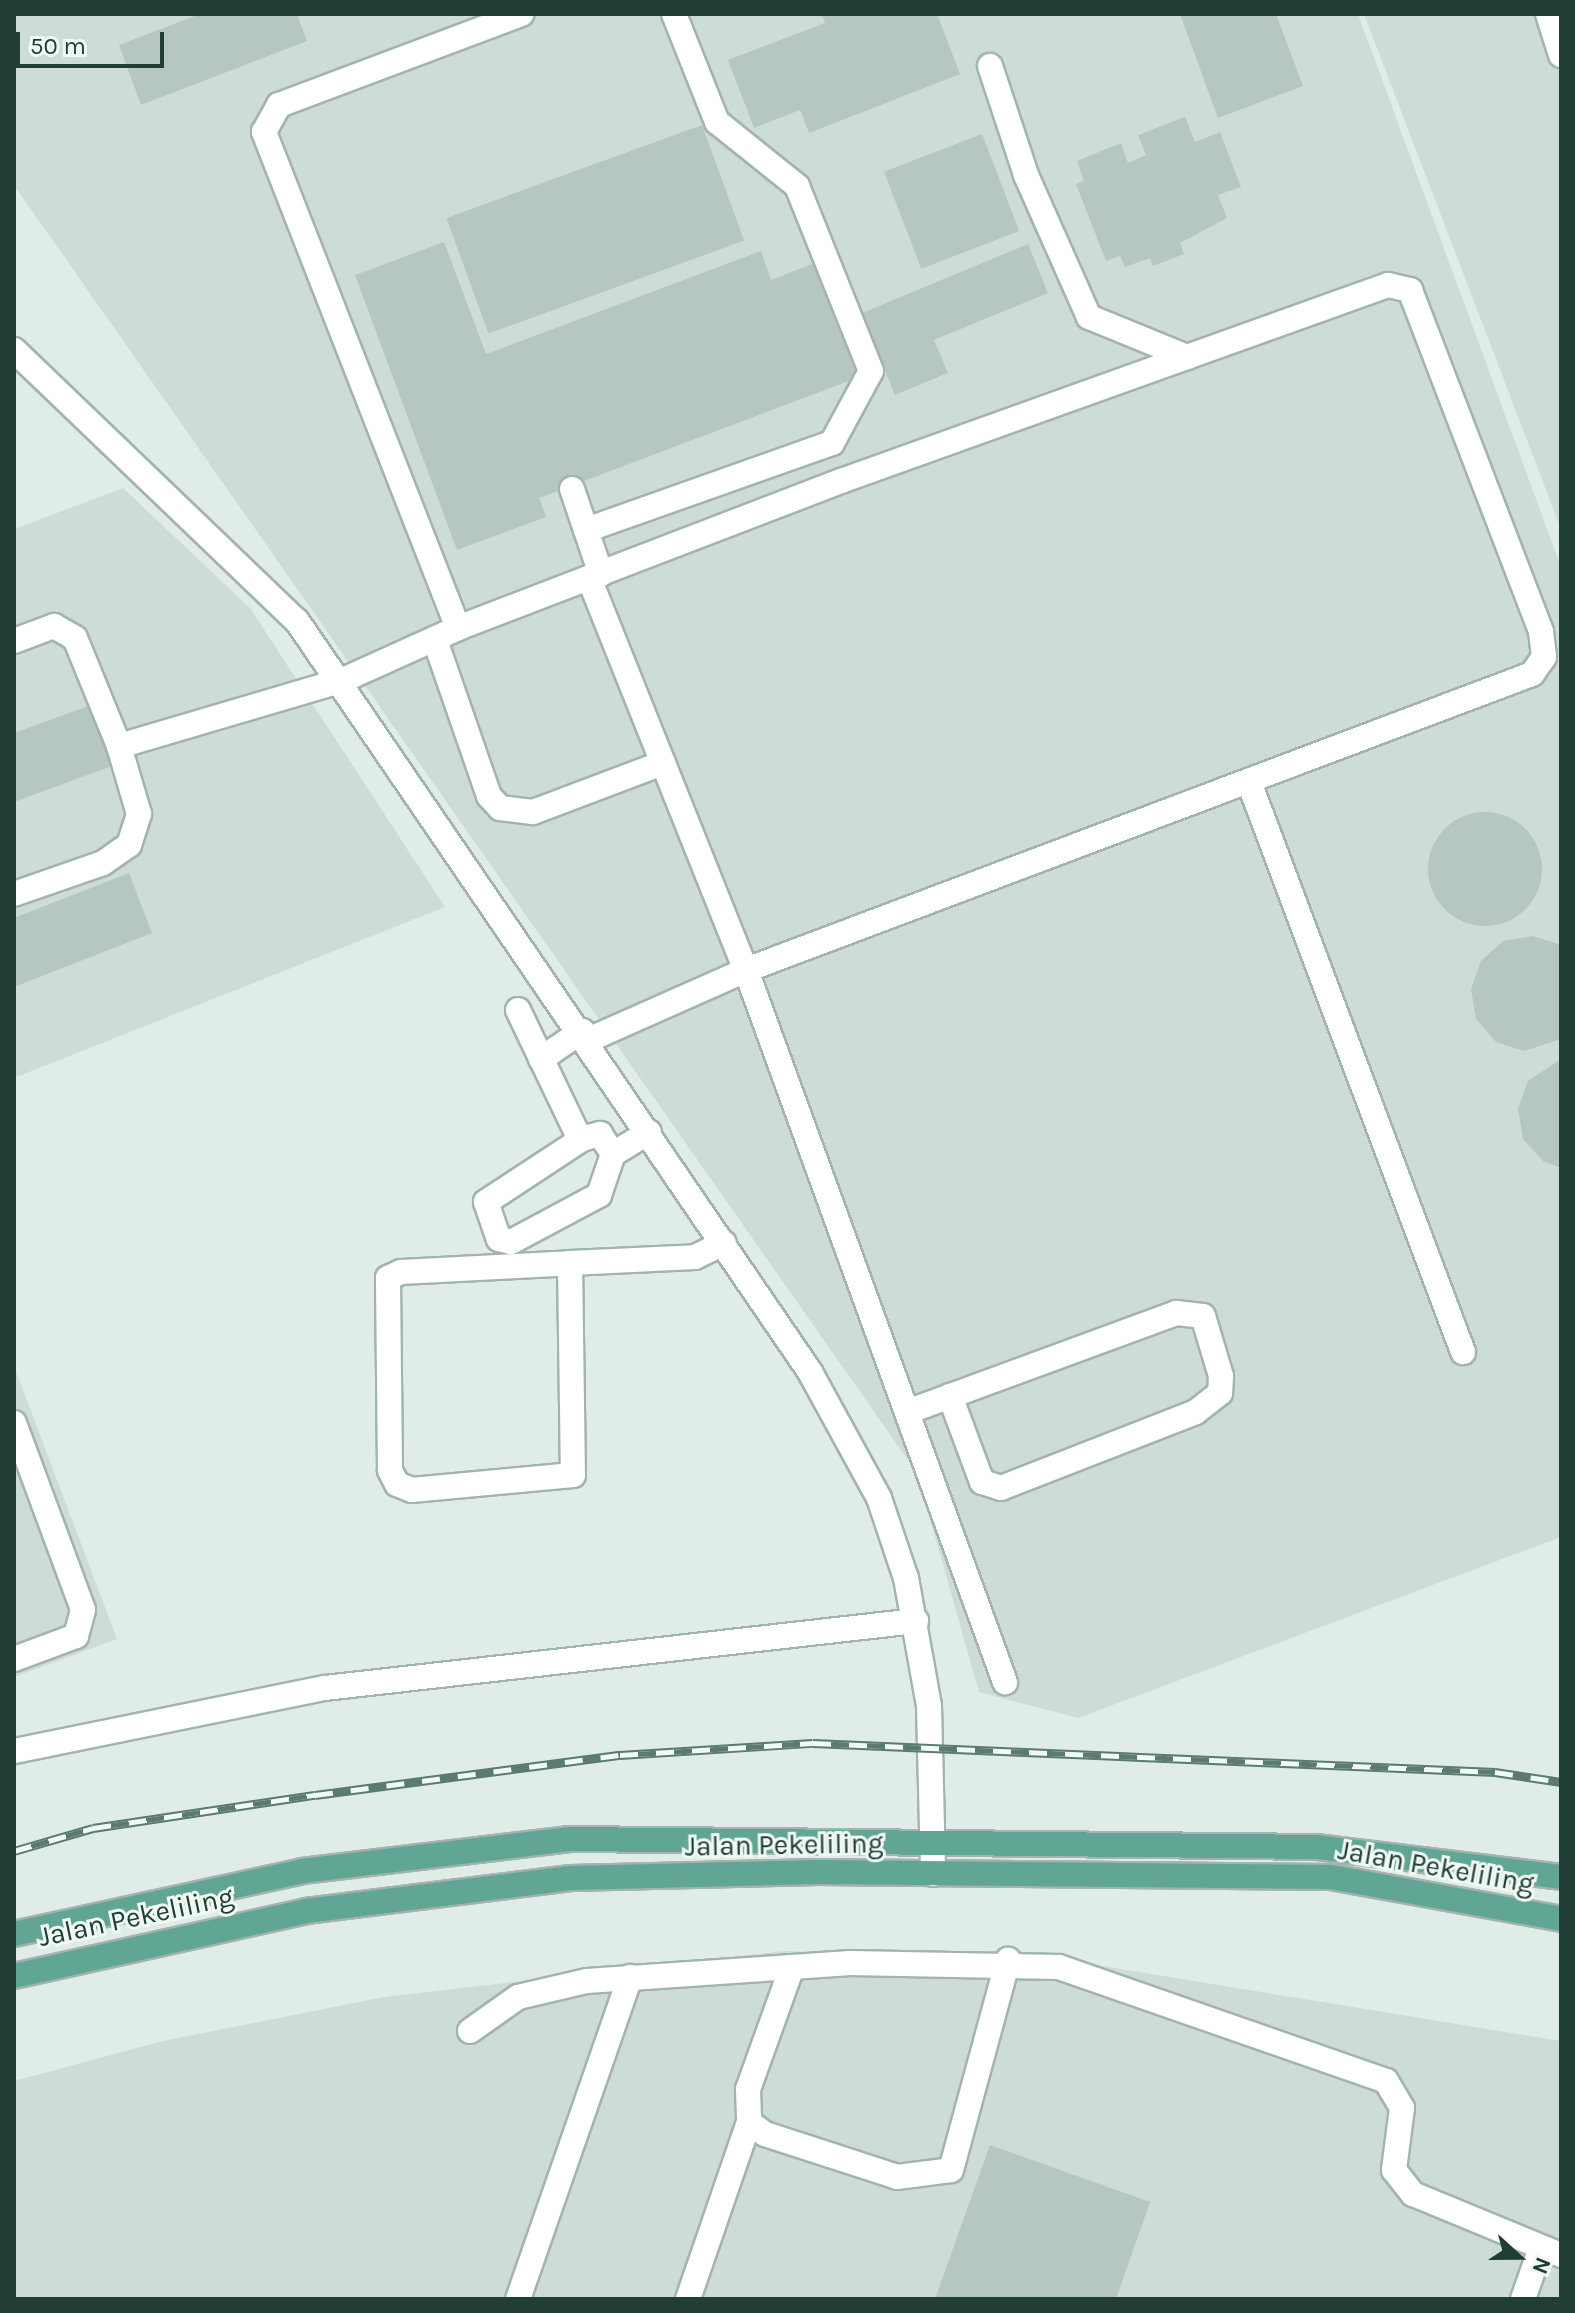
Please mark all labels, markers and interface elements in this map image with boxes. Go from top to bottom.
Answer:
scale bar [20,16,168,66]
text: 50 m [30,32,86,60]
street label: Jalan Pekeliling [684,1826,884,1864]
street label: Jalan Pekeliling [1335,1833,1537,1901]
street label: Jalan Pekeliling [35,1880,237,1954]
north arrow [1479,2217,1559,2297]
text: N [1526,2254,1556,2278]

